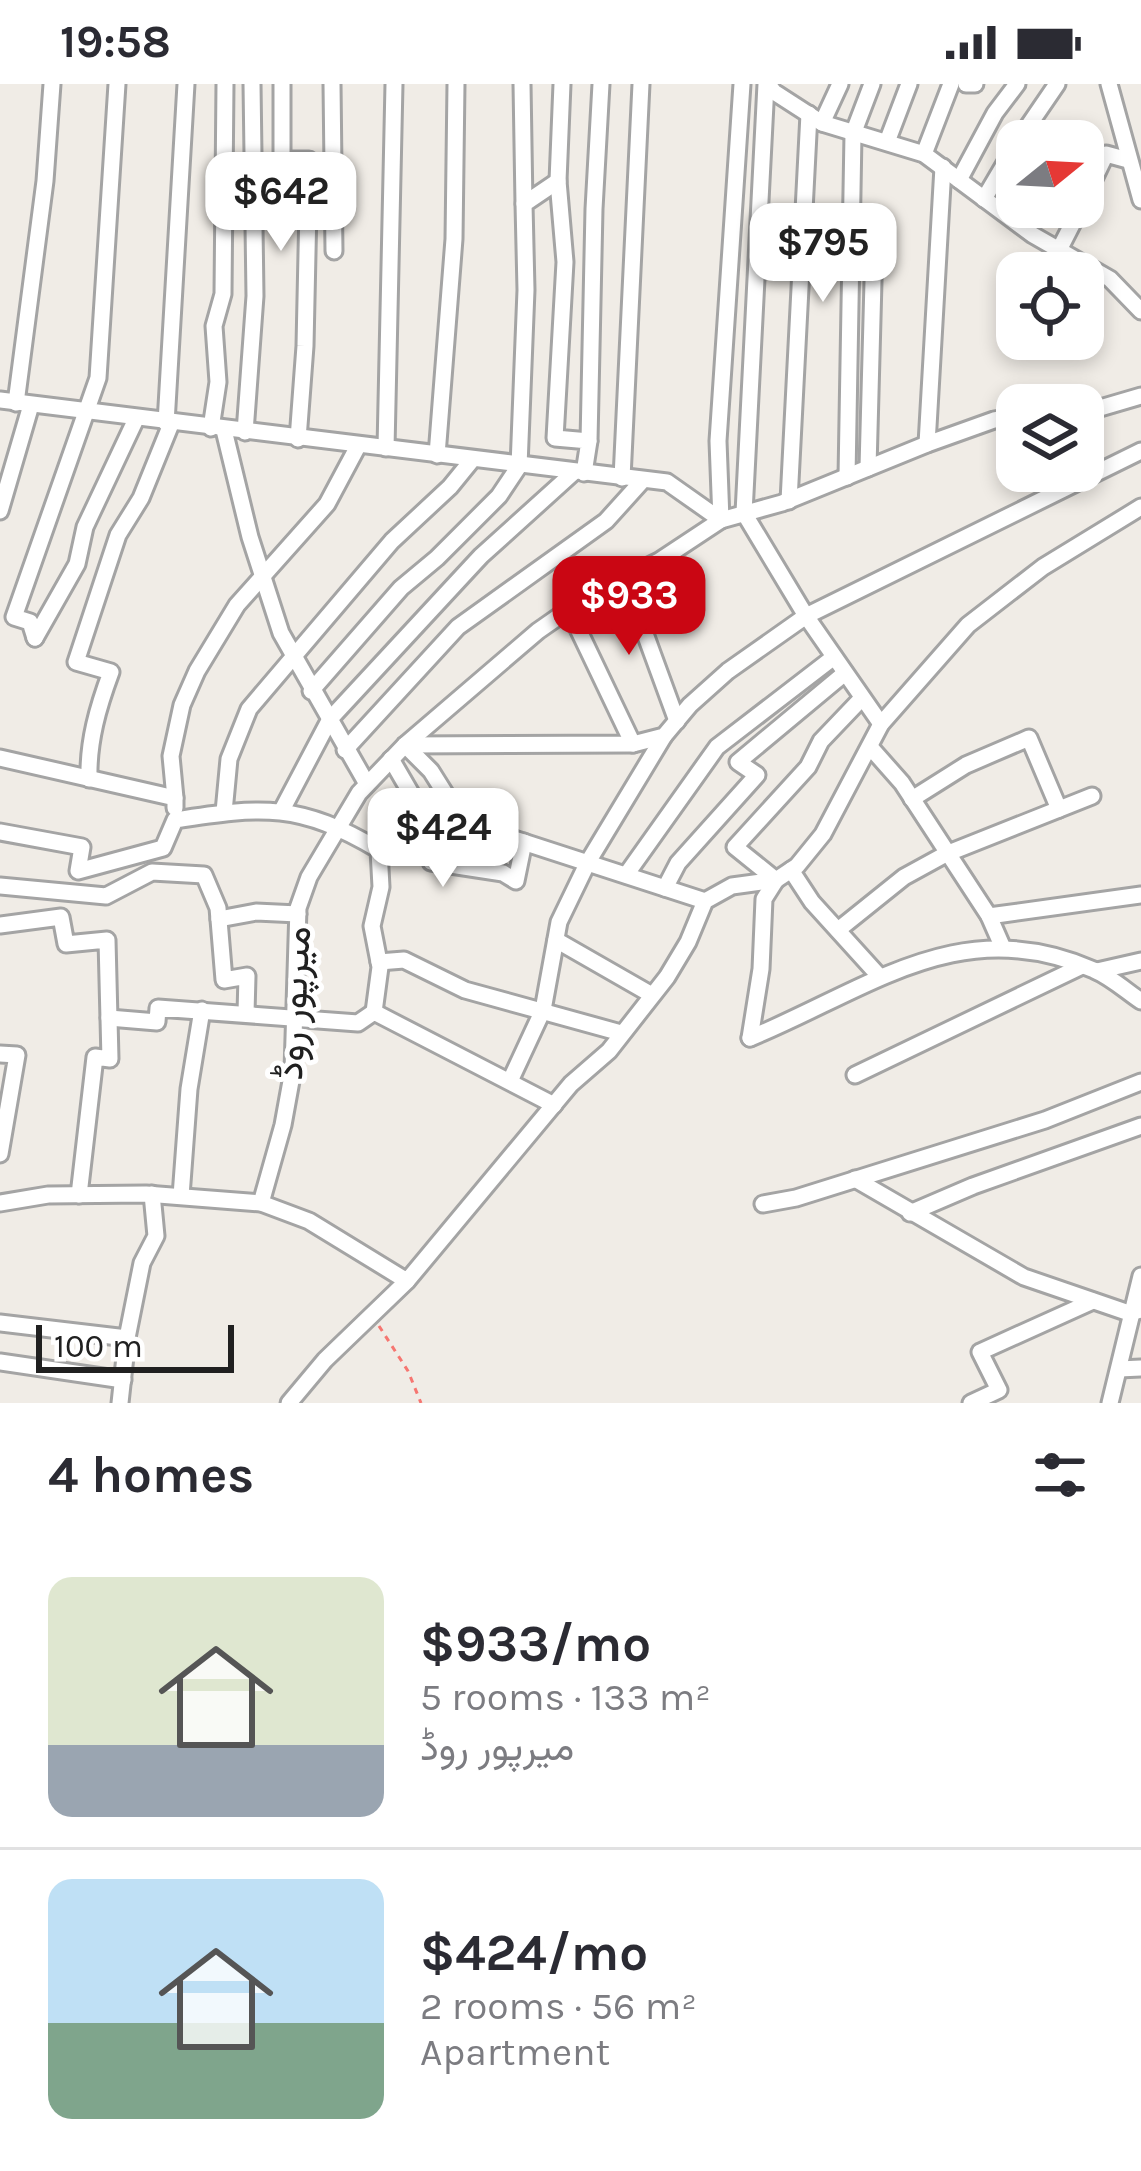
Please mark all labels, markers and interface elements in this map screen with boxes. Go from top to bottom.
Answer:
text: 19:58 [60,16,171,68]
north arrow [996,120,1104,228]
map controls [996,120,1104,492]
pin: $642 [210,152,352,254]
text: $642 [232,168,330,214]
pin: $795 [752,203,894,305]
text: $795 [777,219,869,265]
button: locate [996,252,1104,360]
button: layers [996,384,1104,492]
pin: $933 [558,556,700,658]
text: $933 [579,572,679,618]
pin: $424 [372,788,514,890]
text: $424 [395,804,491,850]
street label: میرپور روڈ [266,925,323,1081]
scale bar [36,1319,234,1372]
text: 100 m [54,1327,143,1365]
icon: filters [1027,1442,1093,1508]
text: 4 homes [48,1445,254,1505]
text: $933/mo [420,1614,651,1674]
icon: home [144,1625,288,1769]
text: 5 rooms · 133 m² [420,1674,711,1720]
text: میرپور روڈ [420,1724,574,1770]
text: $424/mo [420,1923,648,1983]
icon: home [144,1927,288,2071]
text: 2 rooms · 56 m² [420,1983,697,2029]
text: Apartment [420,2029,610,2075]

